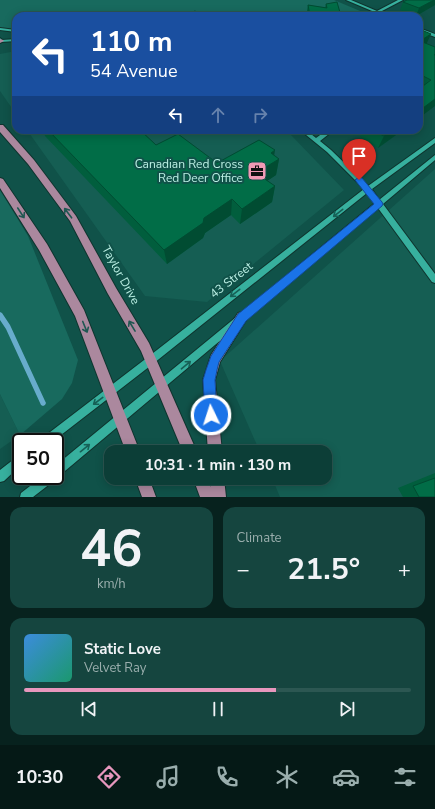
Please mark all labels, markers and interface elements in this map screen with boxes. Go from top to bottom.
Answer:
text: 110 m [90,23,173,61]
icon: left [24,28,76,80]
text: 54 Avenue [90,59,177,83]
icon: left [165,104,187,126]
icon: ahead [207,104,229,126]
icon: right [249,104,271,126]
pin [342,139,376,180]
icon: arrive [348,145,370,167]
place label: Canadian Red Cross Red Deer Office [135,156,243,186]
office icon: Canadian Red Cross Red Deer Office [246,160,268,182]
one-way arrow [64,207,72,218]
one-way arrow [17,208,26,219]
one-way arrow [332,209,343,218]
street label: Taylor Drive [98,243,144,307]
street label: 43 Street [206,258,256,302]
one-way arrow [230,289,241,298]
one-way arrow [82,320,90,332]
one-way arrow [128,320,136,332]
one-way arrow [180,361,190,370]
position arrow [190,394,232,436]
one-way arrow [93,396,104,405]
speed limit sign: 50 [12,433,64,485]
one-way arrow [80,443,91,452]
text: 10:31 · 1 min · 130 m [145,455,291,475]
text: 46 [80,513,142,584]
text: Climate [237,529,282,547]
text: 21.5° [287,549,360,590]
text: − [237,555,250,585]
text: + [398,555,411,585]
text: km/h [97,575,126,593]
text: Static Love [84,639,161,659]
text: Velvet Ray [84,659,146,677]
icon: previous [78,698,100,720]
icon: pause [207,698,229,720]
icon: next [336,698,358,720]
icon: directions [95,763,123,791]
icon: music [154,763,182,791]
icon: phone [213,763,241,791]
icon: climate [273,763,301,791]
icon: car [332,763,360,791]
icon: filters [391,763,419,791]
text: 10:30 [16,765,63,789]

